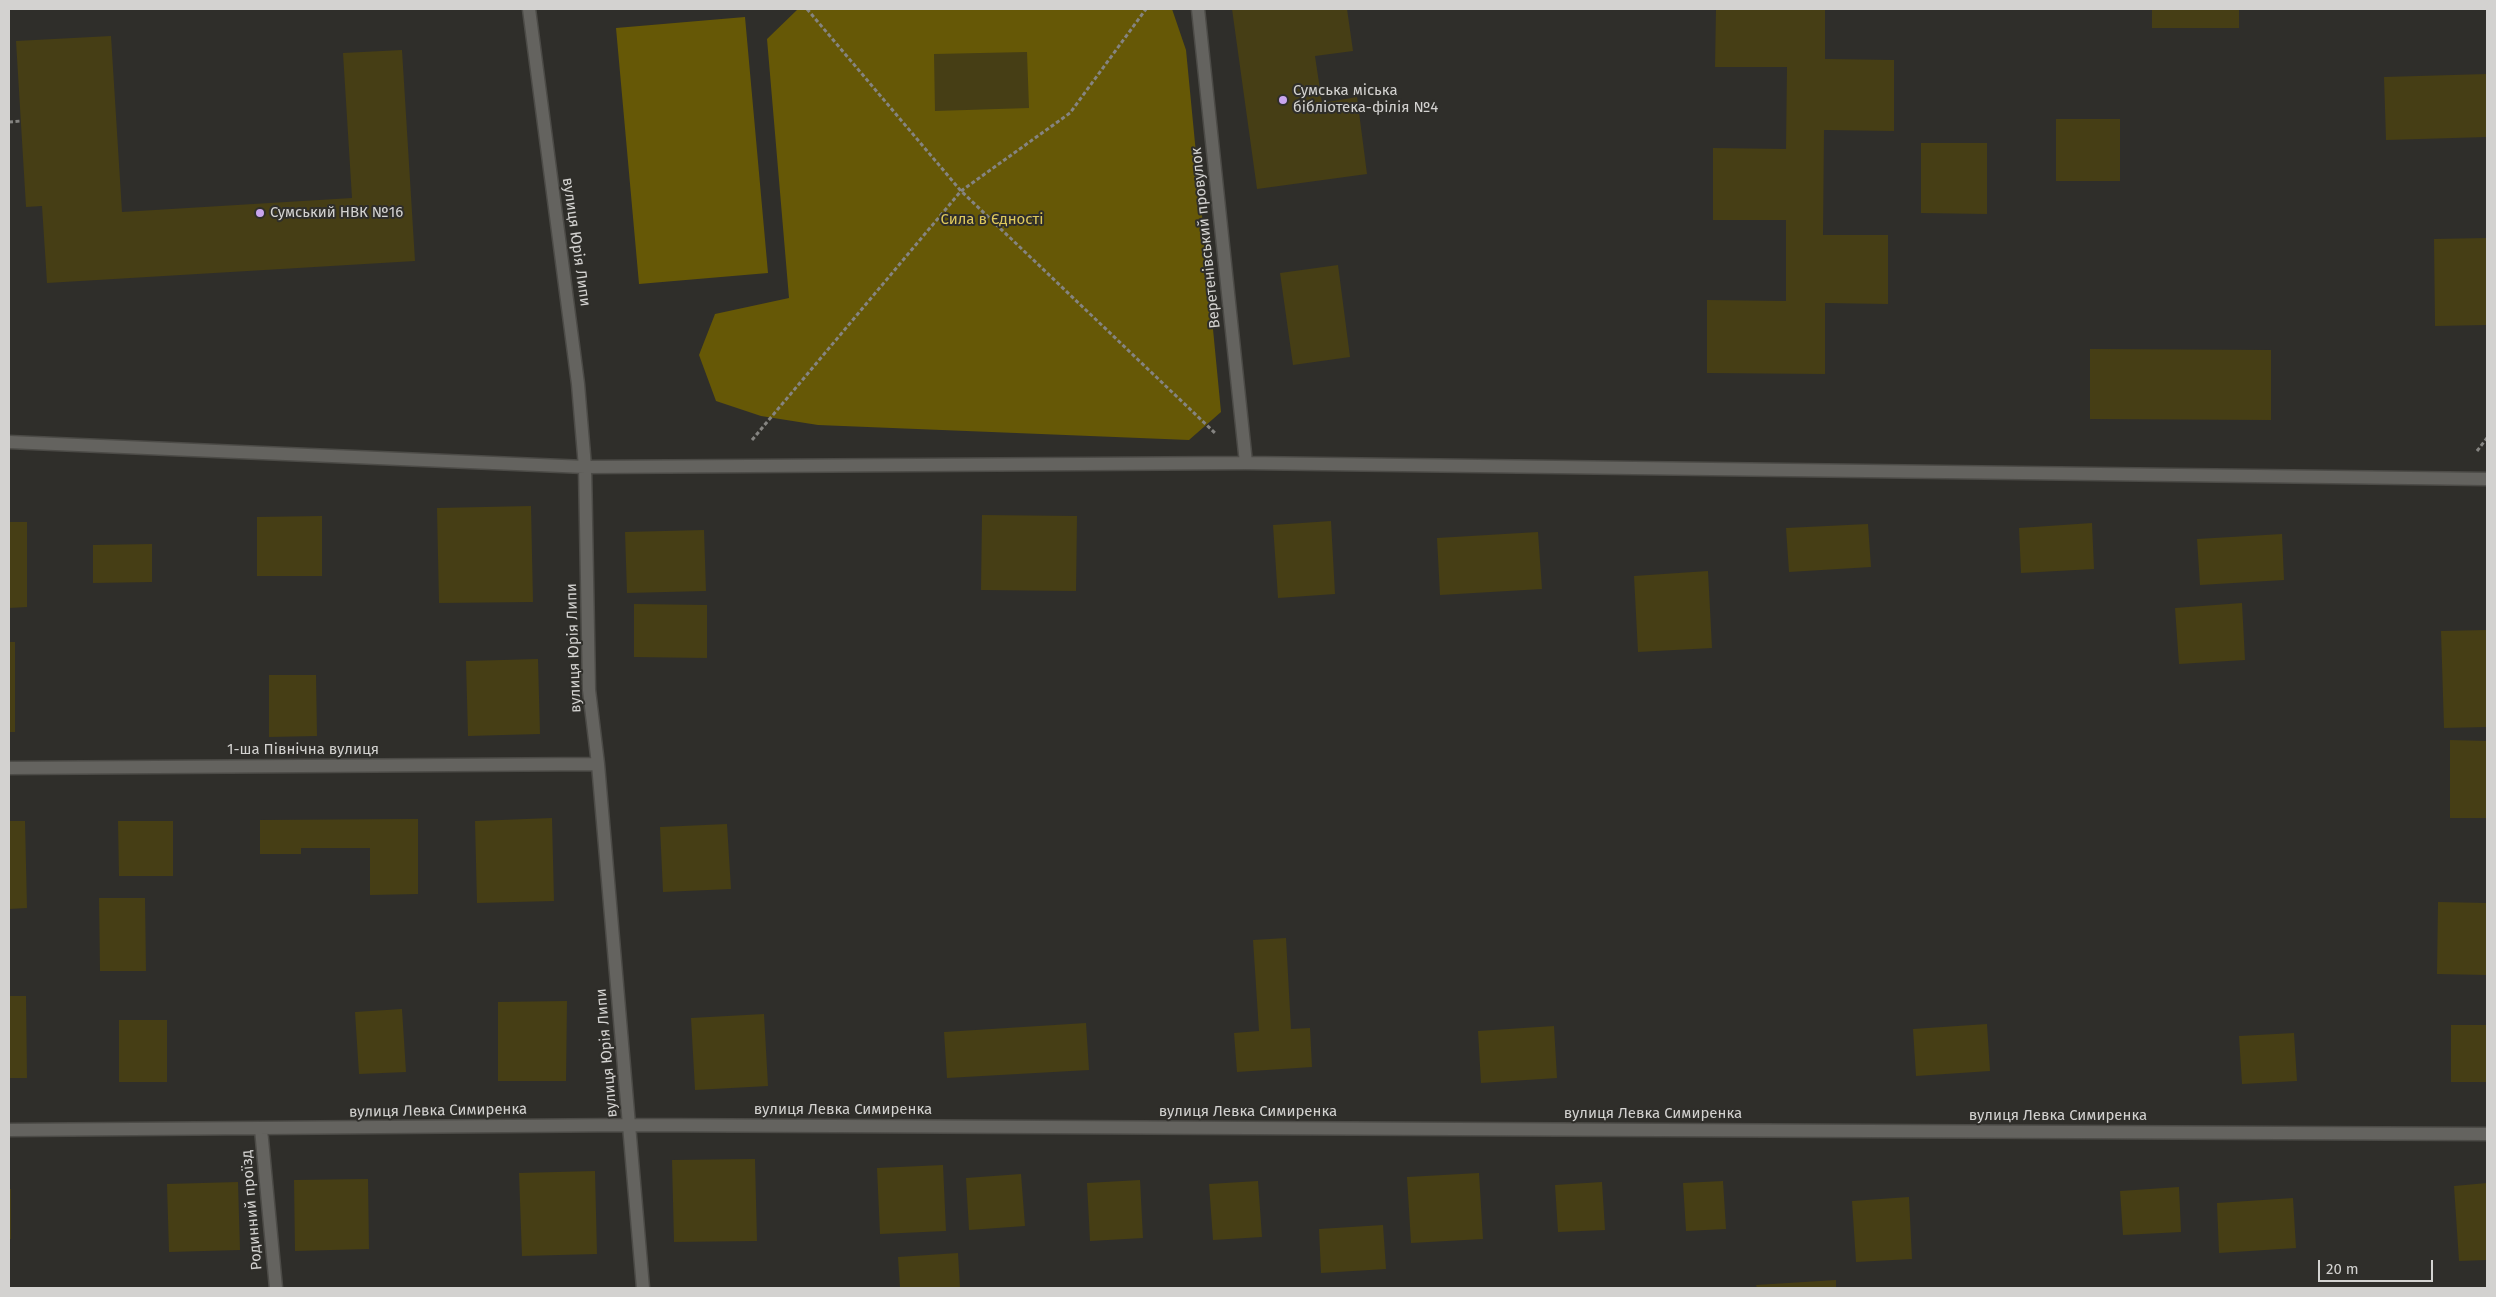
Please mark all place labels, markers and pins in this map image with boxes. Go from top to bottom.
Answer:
place label: Сумська міська бібліотека-філія №4 [1293,82,1438,117]
marker: Сумська міська бібліотека-філія №4 [1277,94,1289,106]
place label: Сумський НВК №16 [270,204,403,222]
marker: Сумський НВК №16 [254,207,266,219]

